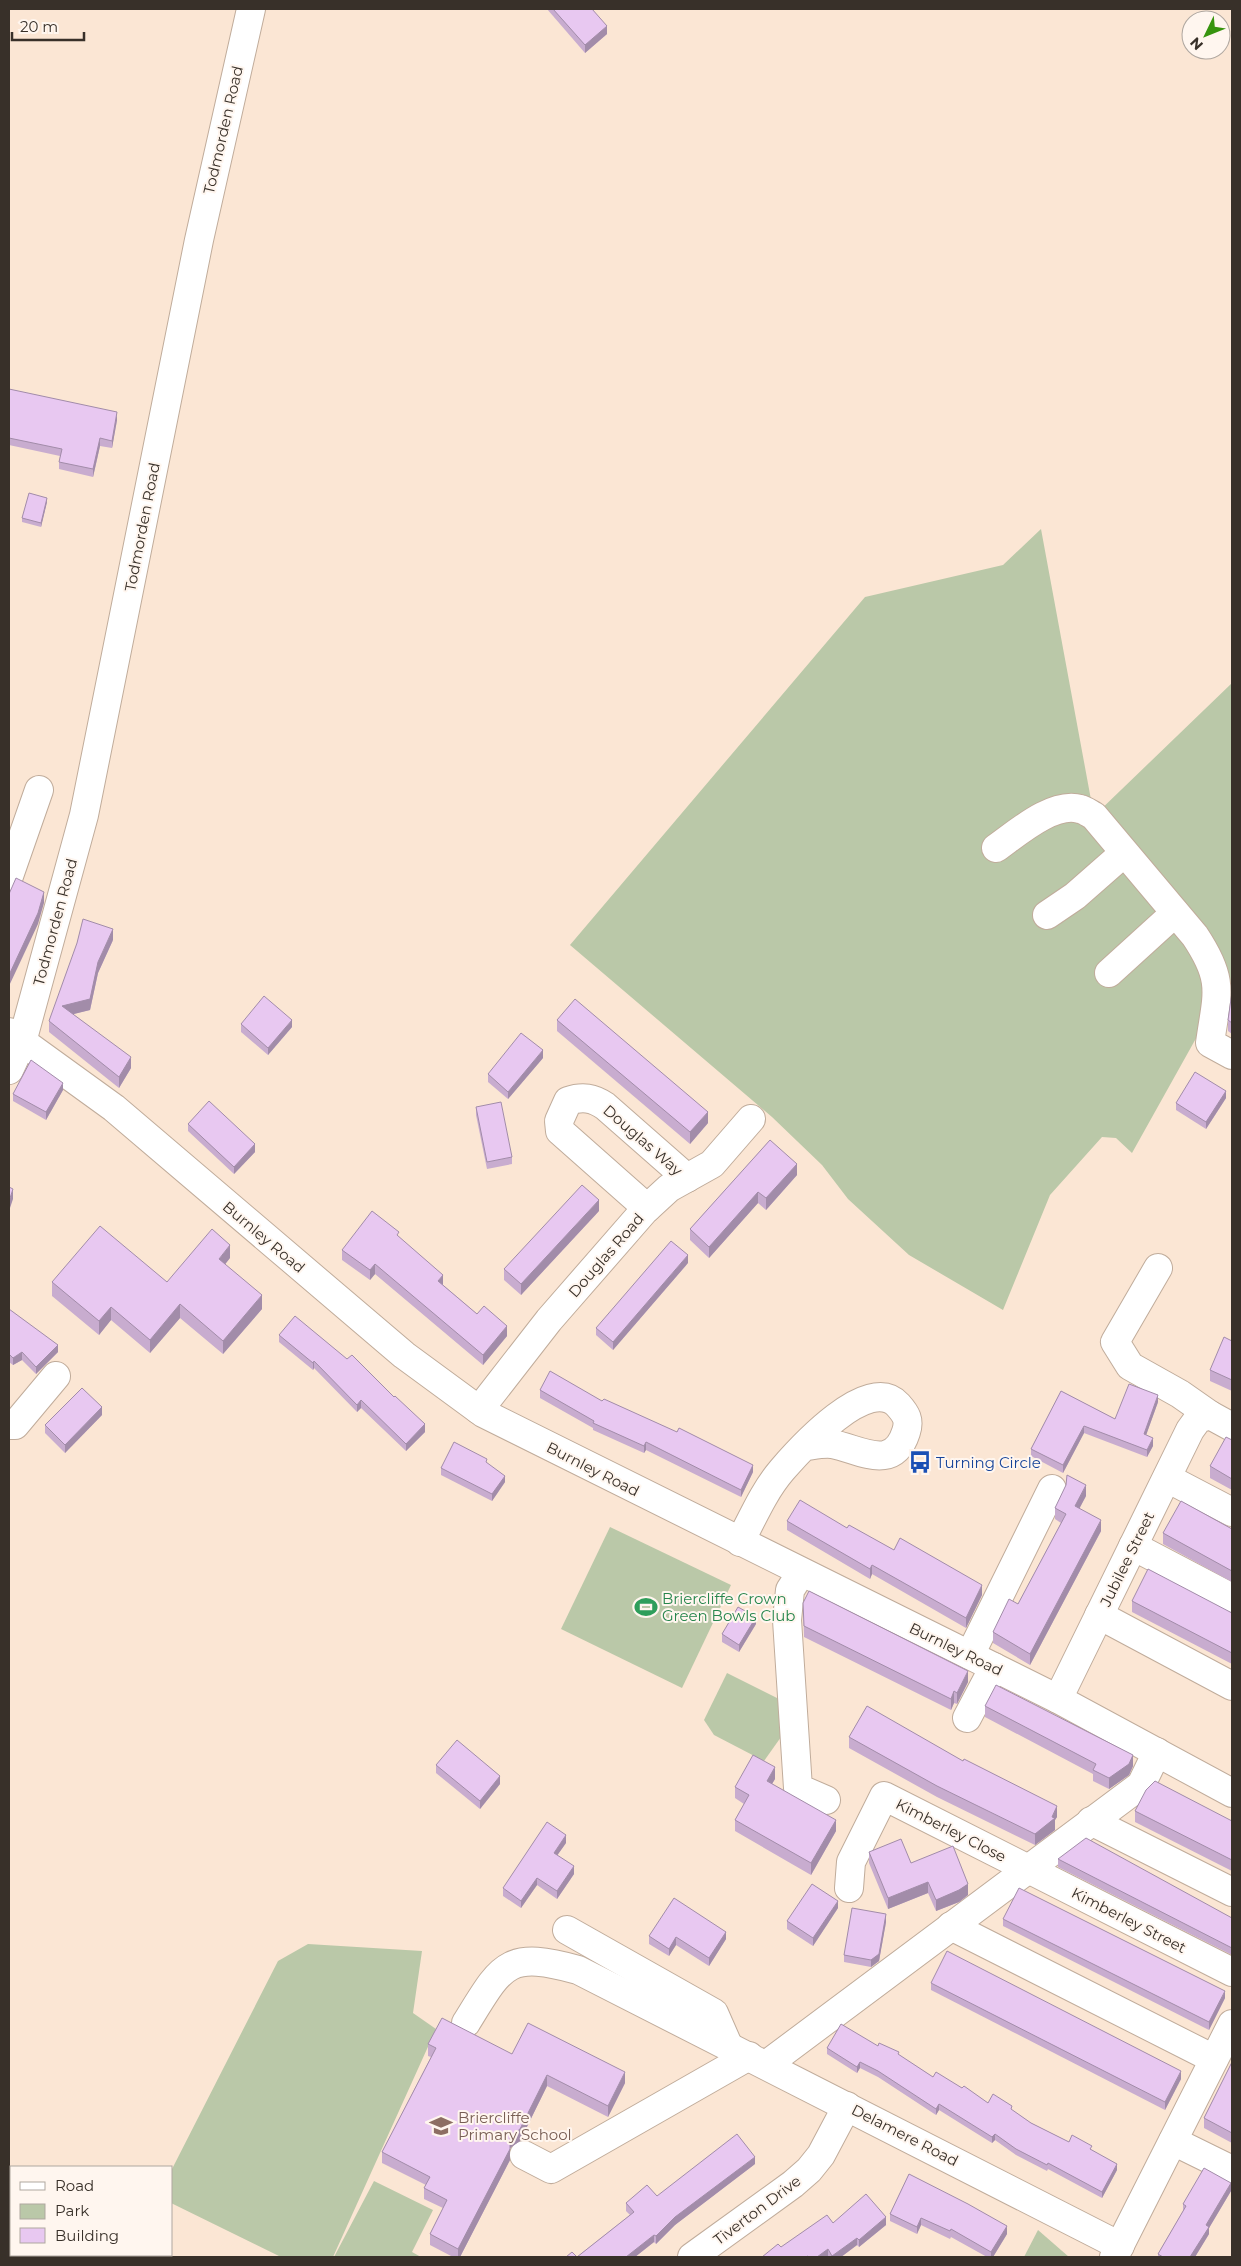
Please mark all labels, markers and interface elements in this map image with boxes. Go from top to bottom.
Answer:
scale bar [12,10,85,42]
north arrow [1181,10,1231,60]
text: 20 m [20,17,58,36]
text: N [1186,34,1207,54]
street label: Todmorden Road [199,64,247,196]
street label: Todmorden Road [120,461,164,593]
street label: Todmorden Road [29,856,81,988]
street label: Douglas Way [599,1100,687,1180]
street label: Burnley Road [219,1197,309,1277]
street label: Douglas Road [564,1209,648,1301]
street label: Burnley Road [543,1437,643,1501]
bus stop icon: Turning Circle [907,1449,933,1475]
place label: Turning Circle [936,1453,1041,1472]
street label: Jubilee Street [1095,1508,1158,1610]
place label: Briercliffe Crown Green Bowls Club [662,1589,796,1625]
sports icon: Briercliffe Crown Green Bowls Club [633,1594,659,1620]
street label: Burnley Road [906,1618,1006,1680]
street label: Kimberley Close [893,1794,1009,1866]
street label: Kimberley Street [1068,1883,1190,1957]
street label: Delamere Road [848,2100,962,2170]
place label: Briercliffe Primary School [458,2108,572,2144]
school or university icon: Briercliffe Primary School [428,2113,454,2139]
legend [10,2166,172,2256]
street label: Tiverton Drive [710,2171,804,2249]
text: Road [55,2176,94,2195]
text: Park [55,2201,89,2220]
text: Building [55,2226,119,2245]

